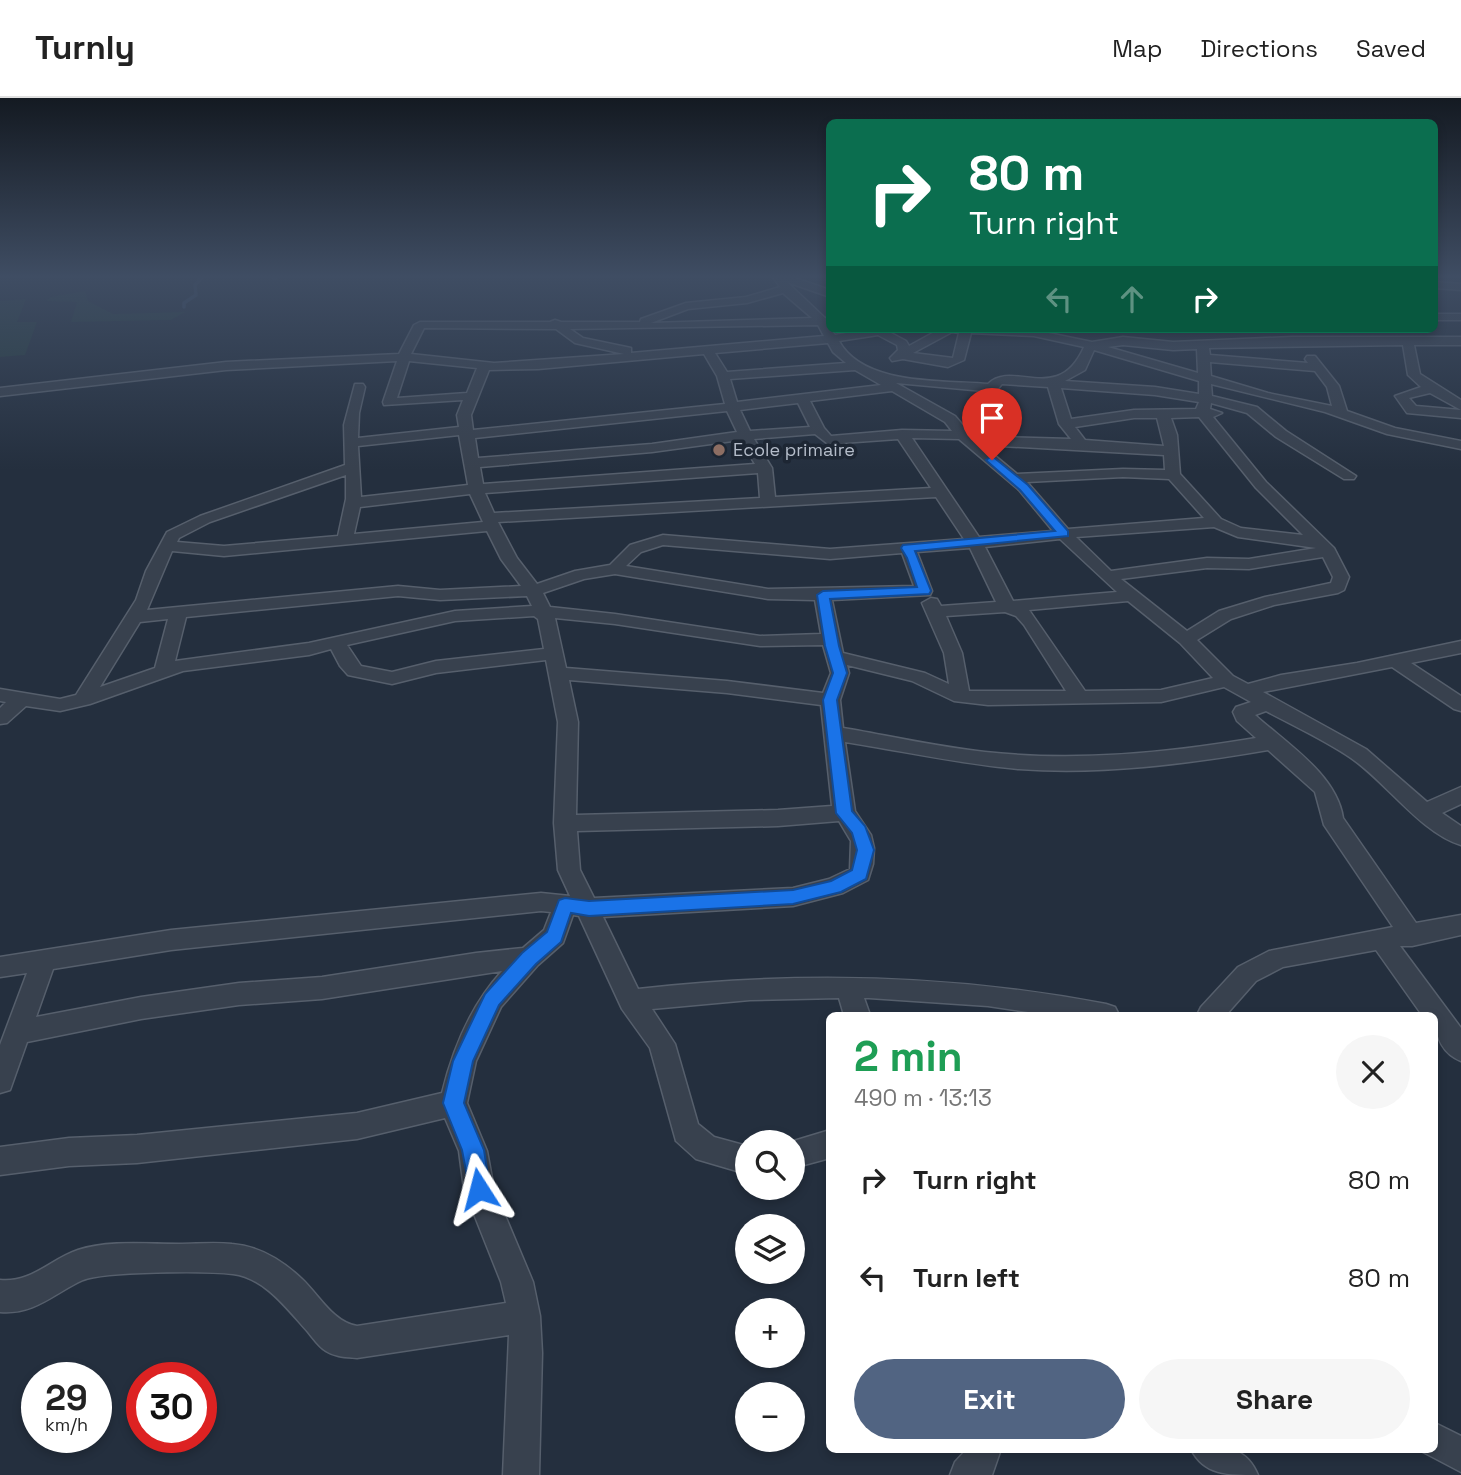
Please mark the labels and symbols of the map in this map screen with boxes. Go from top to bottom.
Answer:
pin [962,388,1022,460]
place label: Ecole primaire [733,438,855,461]
marker: Ecole primaire [711,442,727,458]
position arrow [442,1152,516,1226]
speed limit sign: 30 [126,1362,217,1453]

